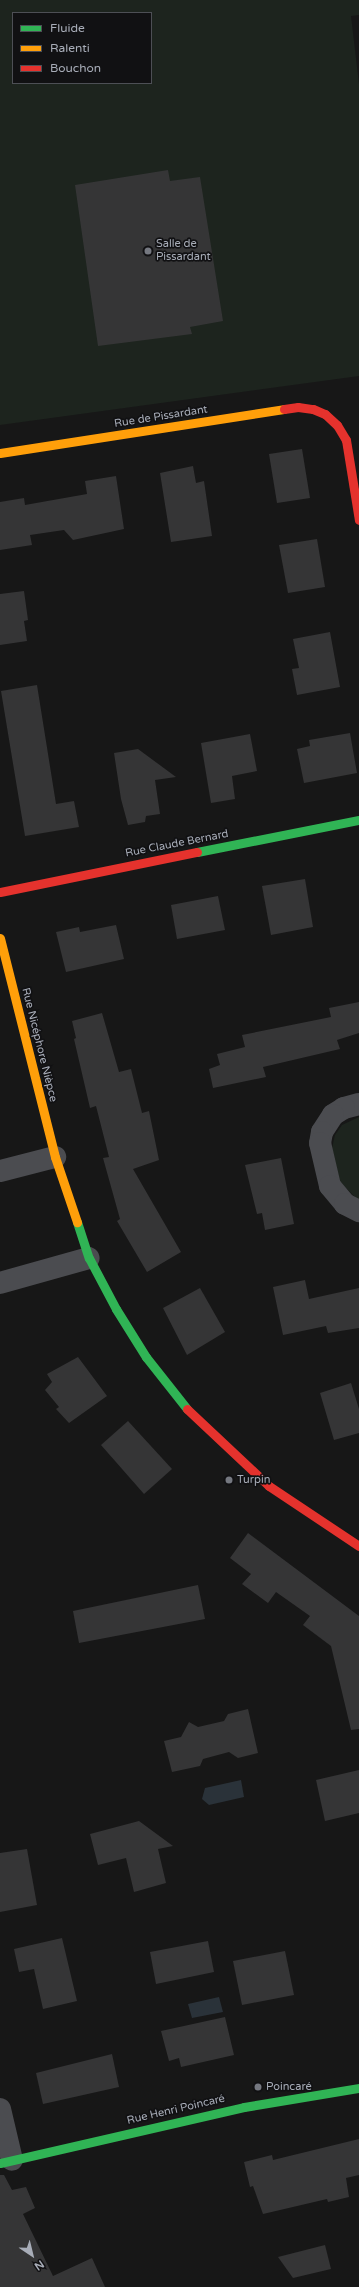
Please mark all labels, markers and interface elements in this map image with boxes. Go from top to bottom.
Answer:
legend [12,12,152,84]
text: Fluide [50,21,85,35]
text: Ralenti [50,41,90,55]
text: Bouchon [50,61,101,75]
place label: Salle de Pissardant [156,238,211,264]
marker: Salle de Pissardant [143,246,153,256]
street label: Rue de Pissardant [113,403,209,431]
street label: Rue Claude Bernard [124,828,230,860]
street label: Rue Nicéphore Nièpce [18,987,60,1103]
place label: Turpin [237,1473,270,1487]
marker: Turpin [224,1475,234,1485]
place label: Poincaré [266,2080,312,2094]
marker: Poincaré [253,2082,263,2092]
street label: Rue Henri Poincaré [126,2092,226,2128]
north arrow [12,2235,52,2275]
text: N [32,2257,47,2273]

